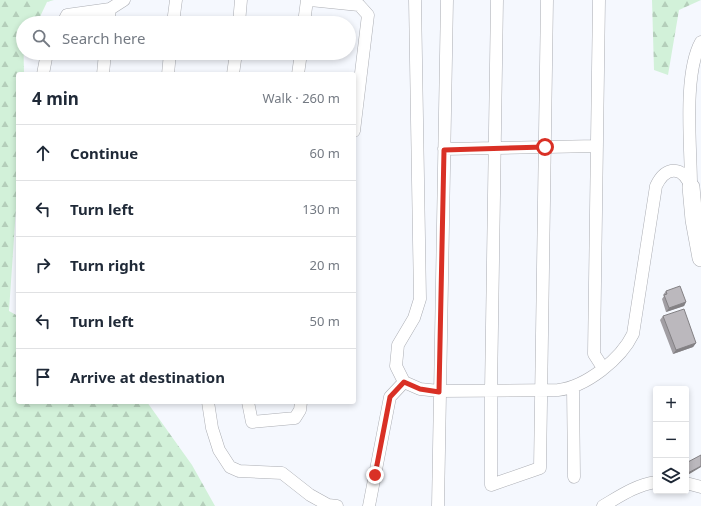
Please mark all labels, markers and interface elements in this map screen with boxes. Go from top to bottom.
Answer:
search box [16,16,356,60]
icon: search [30,27,52,49]
text: Search here [62,28,145,48]
text: 4 min [32,87,79,110]
text: Walk · 260 m [262,89,340,107]
route start [536,138,554,156]
icon: ahead [32,142,54,164]
text: Continue [70,143,138,163]
text: 60 m [310,144,340,162]
icon: left [32,198,54,220]
text: Turn left [70,199,134,219]
text: 130 m [302,200,340,218]
icon: right [32,254,54,276]
text: Turn right [70,255,145,275]
text: 20 m [310,256,340,274]
icon: left [32,310,54,332]
text: Turn left [70,311,134,331]
text: 50 m [310,312,340,330]
icon: arrive [32,366,54,388]
text: Arrive at destination [70,367,225,387]
map controls [653,386,689,494]
button: + [653,386,689,422]
button: − [653,422,689,458]
button: layers [653,458,689,494]
route end [366,466,384,484]

